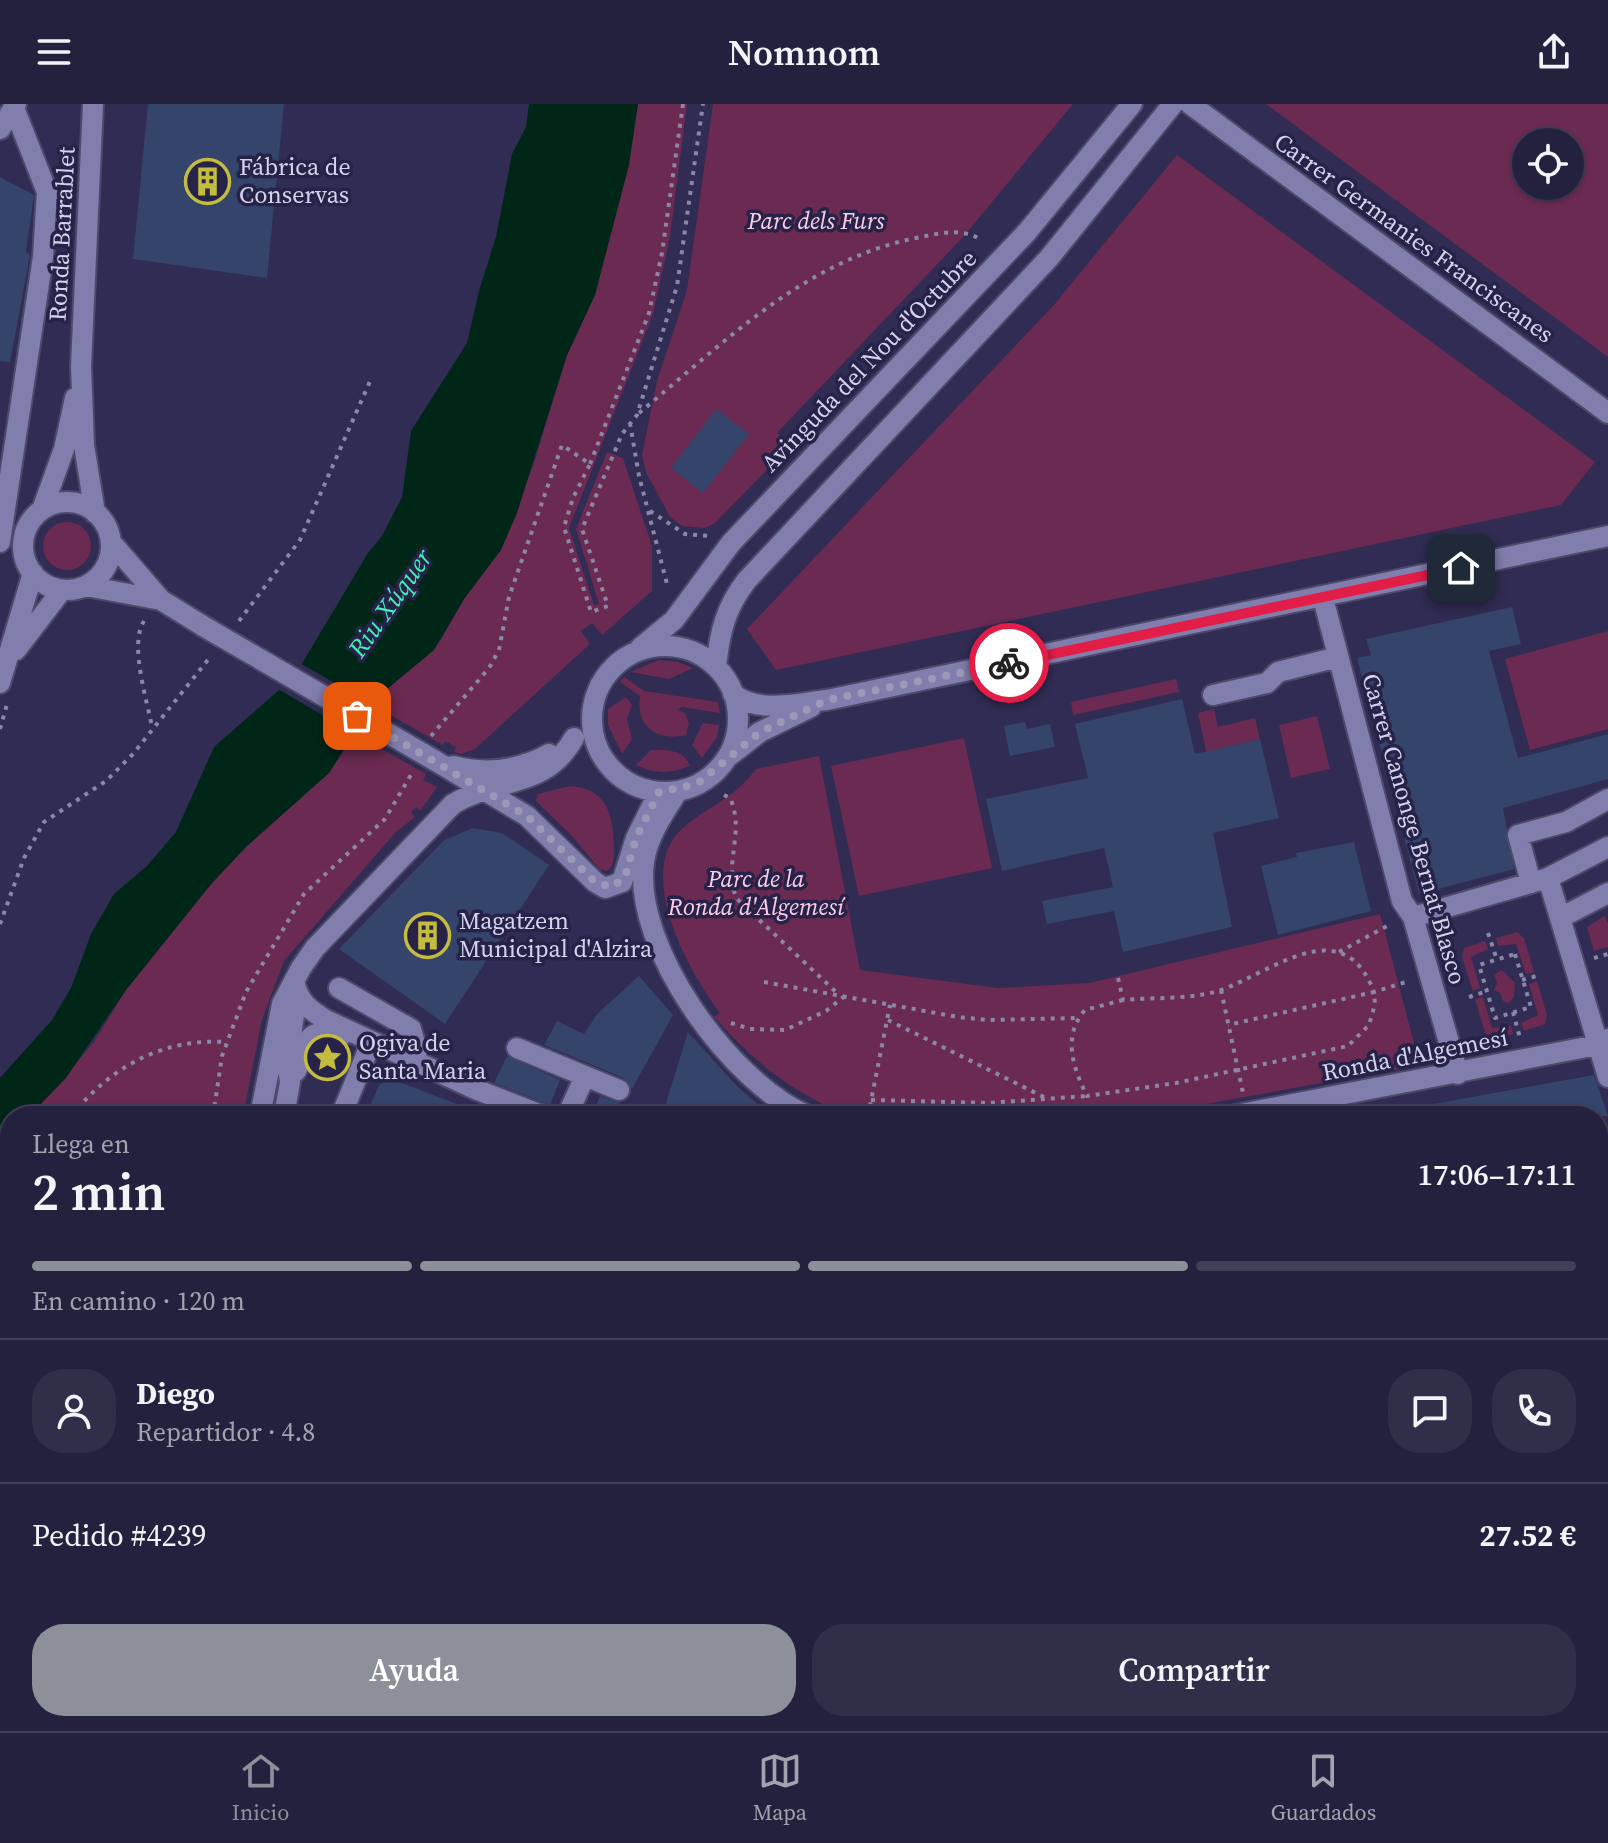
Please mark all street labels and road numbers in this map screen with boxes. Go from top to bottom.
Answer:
street label: Carrer Germanies Franciscanes [1268,125,1561,350]
street label: Ronda Barrablet [40,146,83,322]
street label: Avinguda del Nou d'Octubre [754,242,984,479]
street label: Carrer Canonge Bernat Blasco [1354,670,1475,988]
street label: Ronda d'Algemesí [1319,1020,1511,1089]

